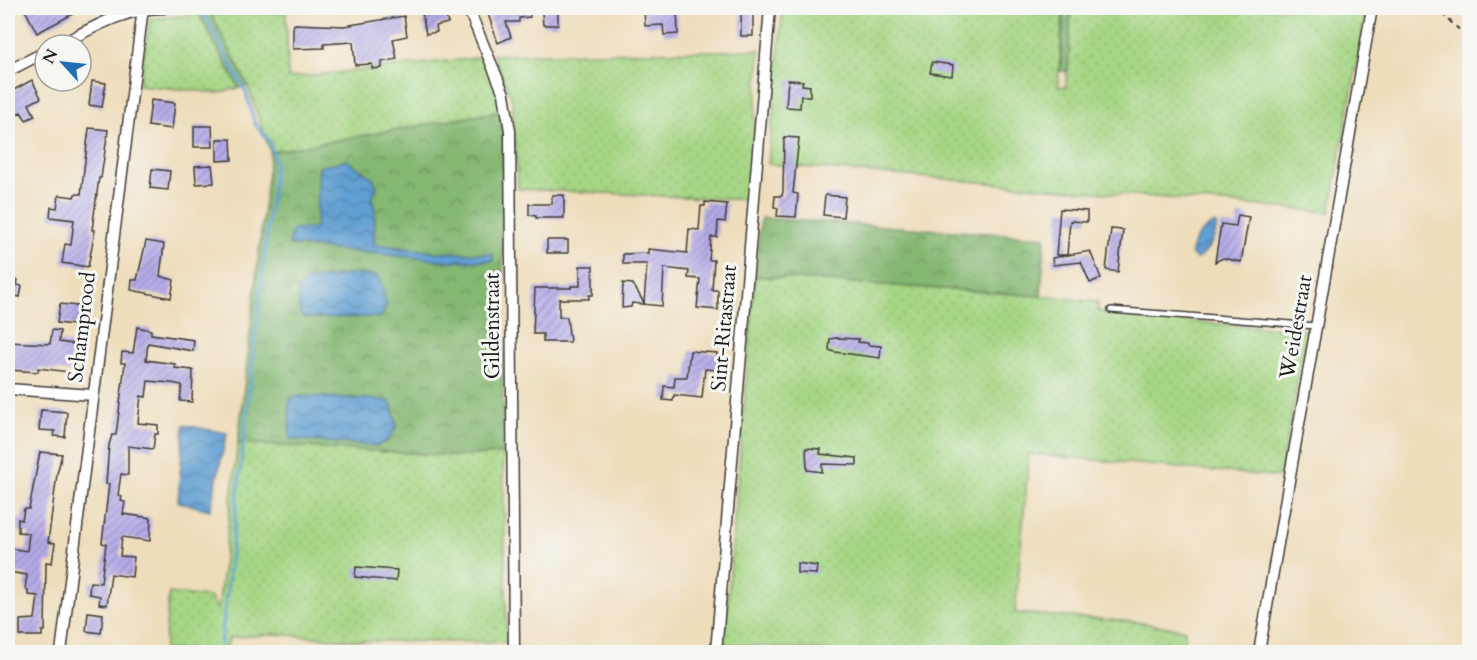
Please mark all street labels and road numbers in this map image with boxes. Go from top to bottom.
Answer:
street label: Sint-Ritastraat [704,263,744,392]
street label: Schamprood [61,270,103,384]
street label: Gildenstraat [478,272,507,379]
street label: Weidestraat [1272,272,1319,382]

